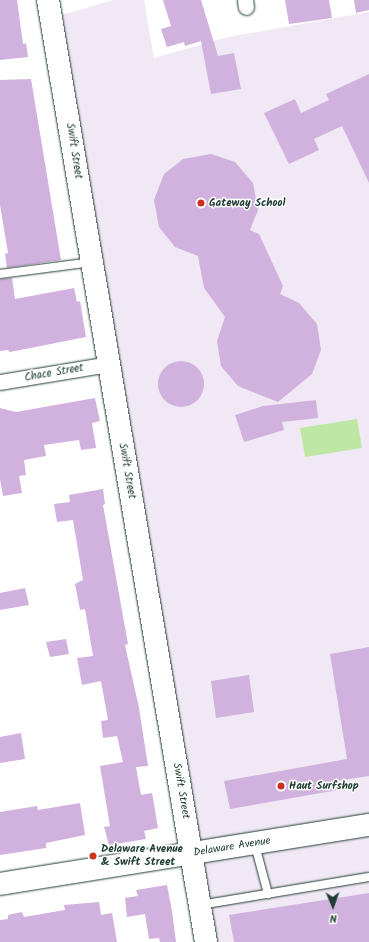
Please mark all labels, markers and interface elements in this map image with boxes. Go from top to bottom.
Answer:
street label: Swift Street [63,122,85,180]
place label: Gateway School [209,196,285,210]
marker: Gateway School [196,198,206,208]
street label: Chace Street [23,361,85,385]
street label: Swift Street [116,442,138,500]
street label: Swift Street [170,762,192,820]
place label: Haut Surfshop [289,779,359,793]
marker: Haut Surfshop [276,781,286,791]
street label: Delaware Avenue [193,834,271,860]
place label: Delaware Avenue & Swift Street [101,843,183,869]
marker: Delaware Avenue & Swift Street [88,851,98,861]
north arrow [313,886,353,926]
text: N [330,909,337,927]

